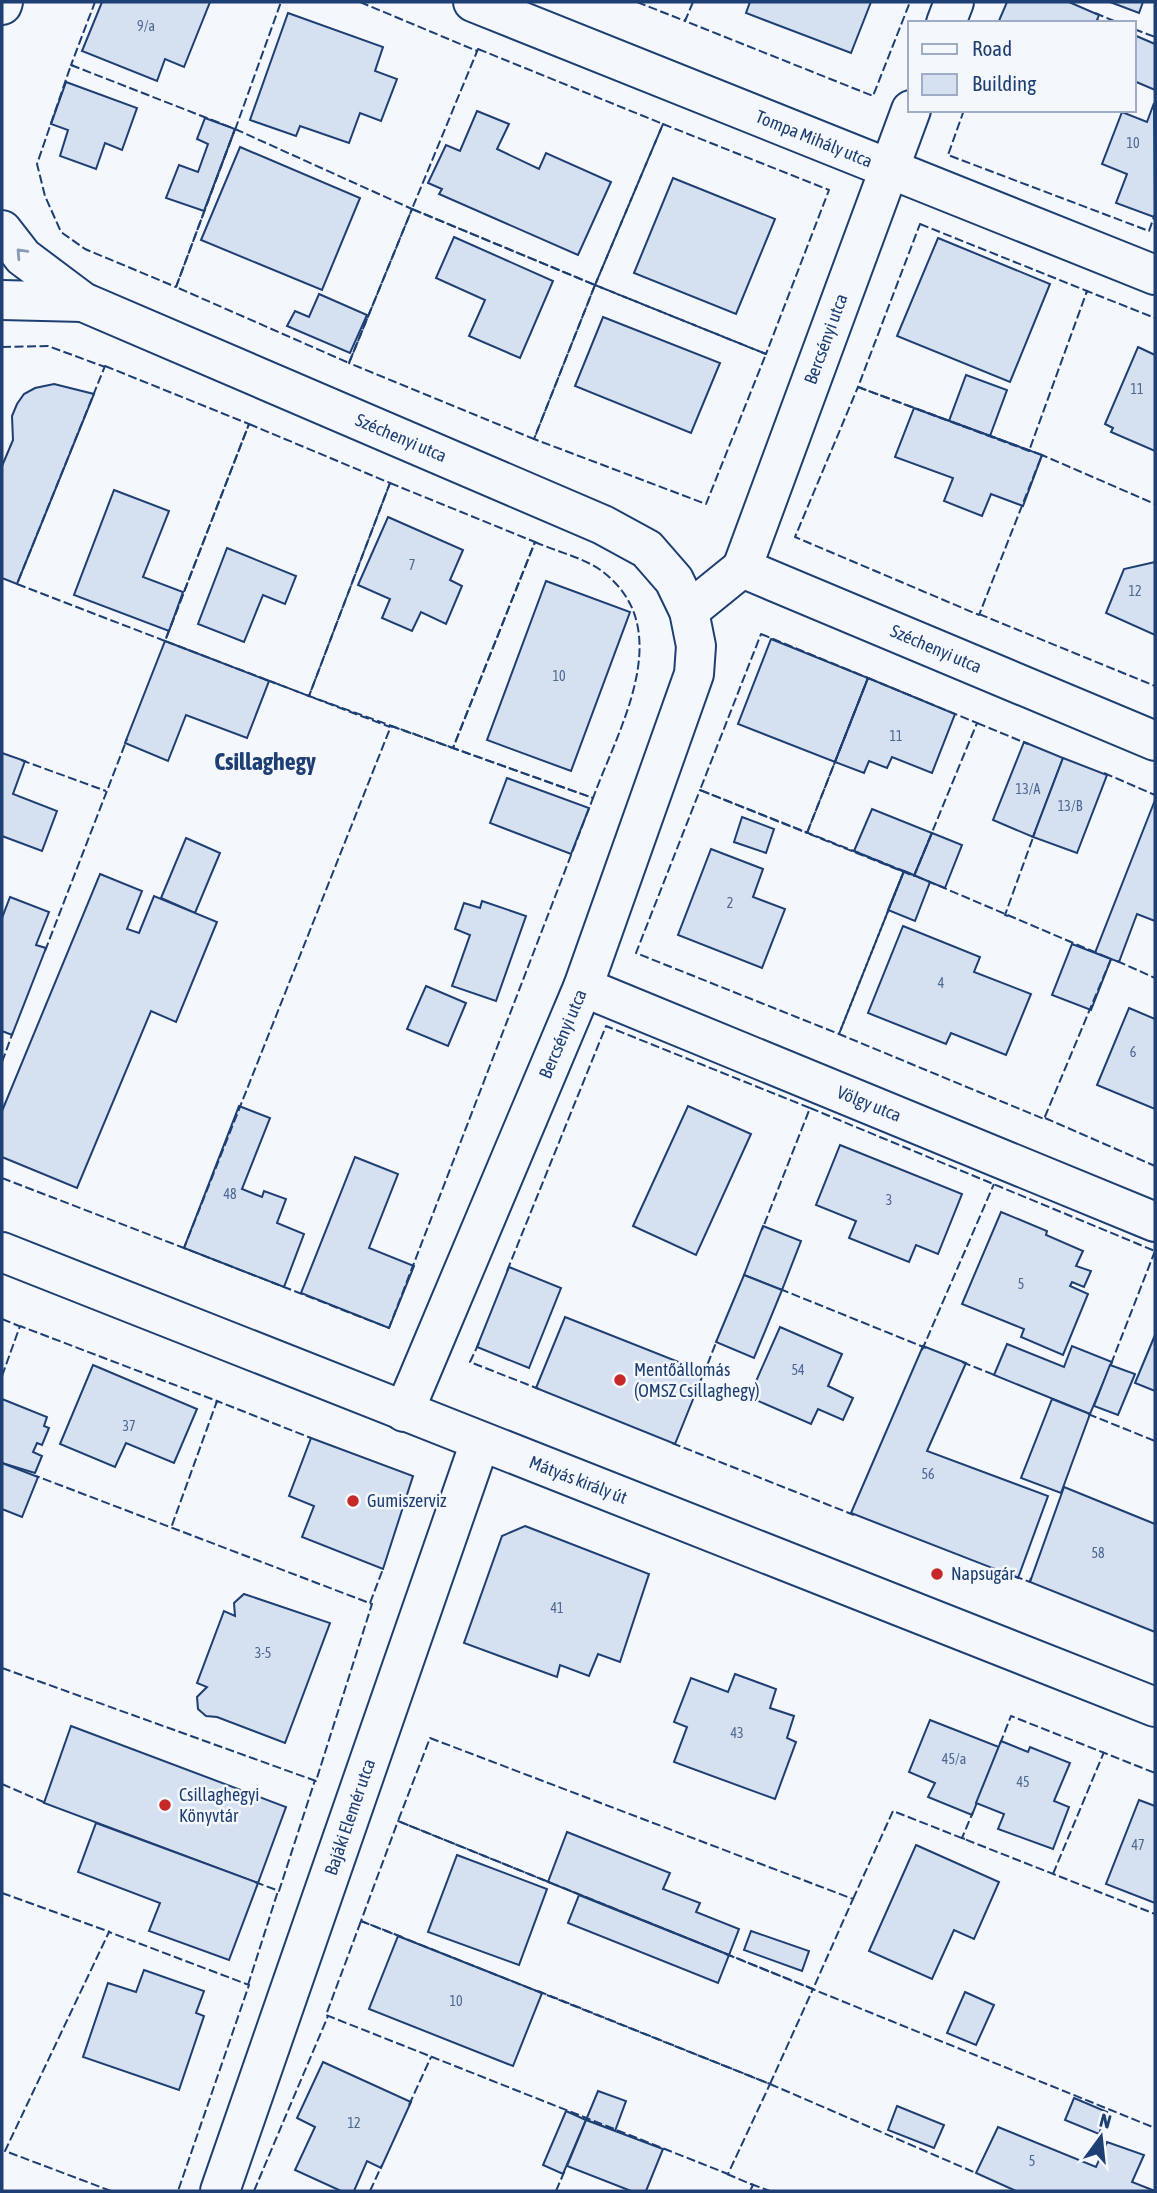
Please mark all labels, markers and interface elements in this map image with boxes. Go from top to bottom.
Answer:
house number: 9/a [137,18,155,34]
legend [908,21,1136,112]
text: Road [972,36,1012,60]
text: Building [972,71,1036,95]
street label: Tompa Mihály utca [753,106,876,172]
house number: 10 [1126,135,1140,151]
one-way arrow [17,248,30,261]
street label: Bercsényi utca [799,291,852,387]
house number: 11 [1130,381,1144,397]
street label: Széchenyi utca [352,409,450,466]
house number: 7 [409,557,415,573]
house number: 12 [1128,583,1142,599]
street label: Széchenyi utca [887,620,985,677]
house number: 10 [552,668,566,684]
house number: 11 [889,728,903,744]
district label: Csillaghegy [214,748,316,775]
house number: 13/A [1016,781,1041,797]
house number: 13/B [1058,798,1083,814]
house number: 2 [727,895,733,911]
house number: 4 [938,975,945,991]
street label: Bercsényi utca [534,986,591,1081]
house number: 6 [1130,1044,1137,1060]
street label: Völgy utca [834,1081,904,1126]
house number: 48 [223,1186,237,1202]
house number: 3 [886,1192,892,1208]
house number: 5 [1018,1276,1024,1292]
place label: Mentőállomás (OMSZ Csillaghegy) [634,1359,760,1401]
house number: 54 [791,1362,805,1378]
marker: Mentőállomás (OMSZ Csillaghegy) [612,1372,628,1388]
house number: 37 [122,1418,136,1434]
street label: Mátyás király út [526,1451,630,1508]
house number: 56 [921,1466,935,1482]
place label: Gumiszerviz [367,1490,447,1511]
marker: Gumiszerviz [345,1493,361,1509]
house number: 58 [1091,1545,1105,1561]
place label: Napsugár [951,1563,1015,1584]
marker: Napsugár [929,1566,945,1582]
house number: 41 [550,1600,564,1616]
house number: 3-5 [255,1645,271,1661]
house number: 43 [730,1725,744,1741]
house number: 45/a [942,1751,966,1767]
street label: Bajáki Elemér utca [320,1756,379,1878]
house number: 45 [1016,1774,1030,1790]
place label: Csillaghegyi Könyvtár [179,1784,259,1826]
marker: Csillaghegyi Könyvtár [157,1797,173,1813]
house number: 47 [1131,1837,1145,1853]
house number: 10 [449,1993,463,2009]
north arrow [1066,2102,1136,2172]
text: N [1097,2109,1114,2133]
house number: 12 [347,2115,361,2131]
house number: 5 [1029,2153,1035,2169]

